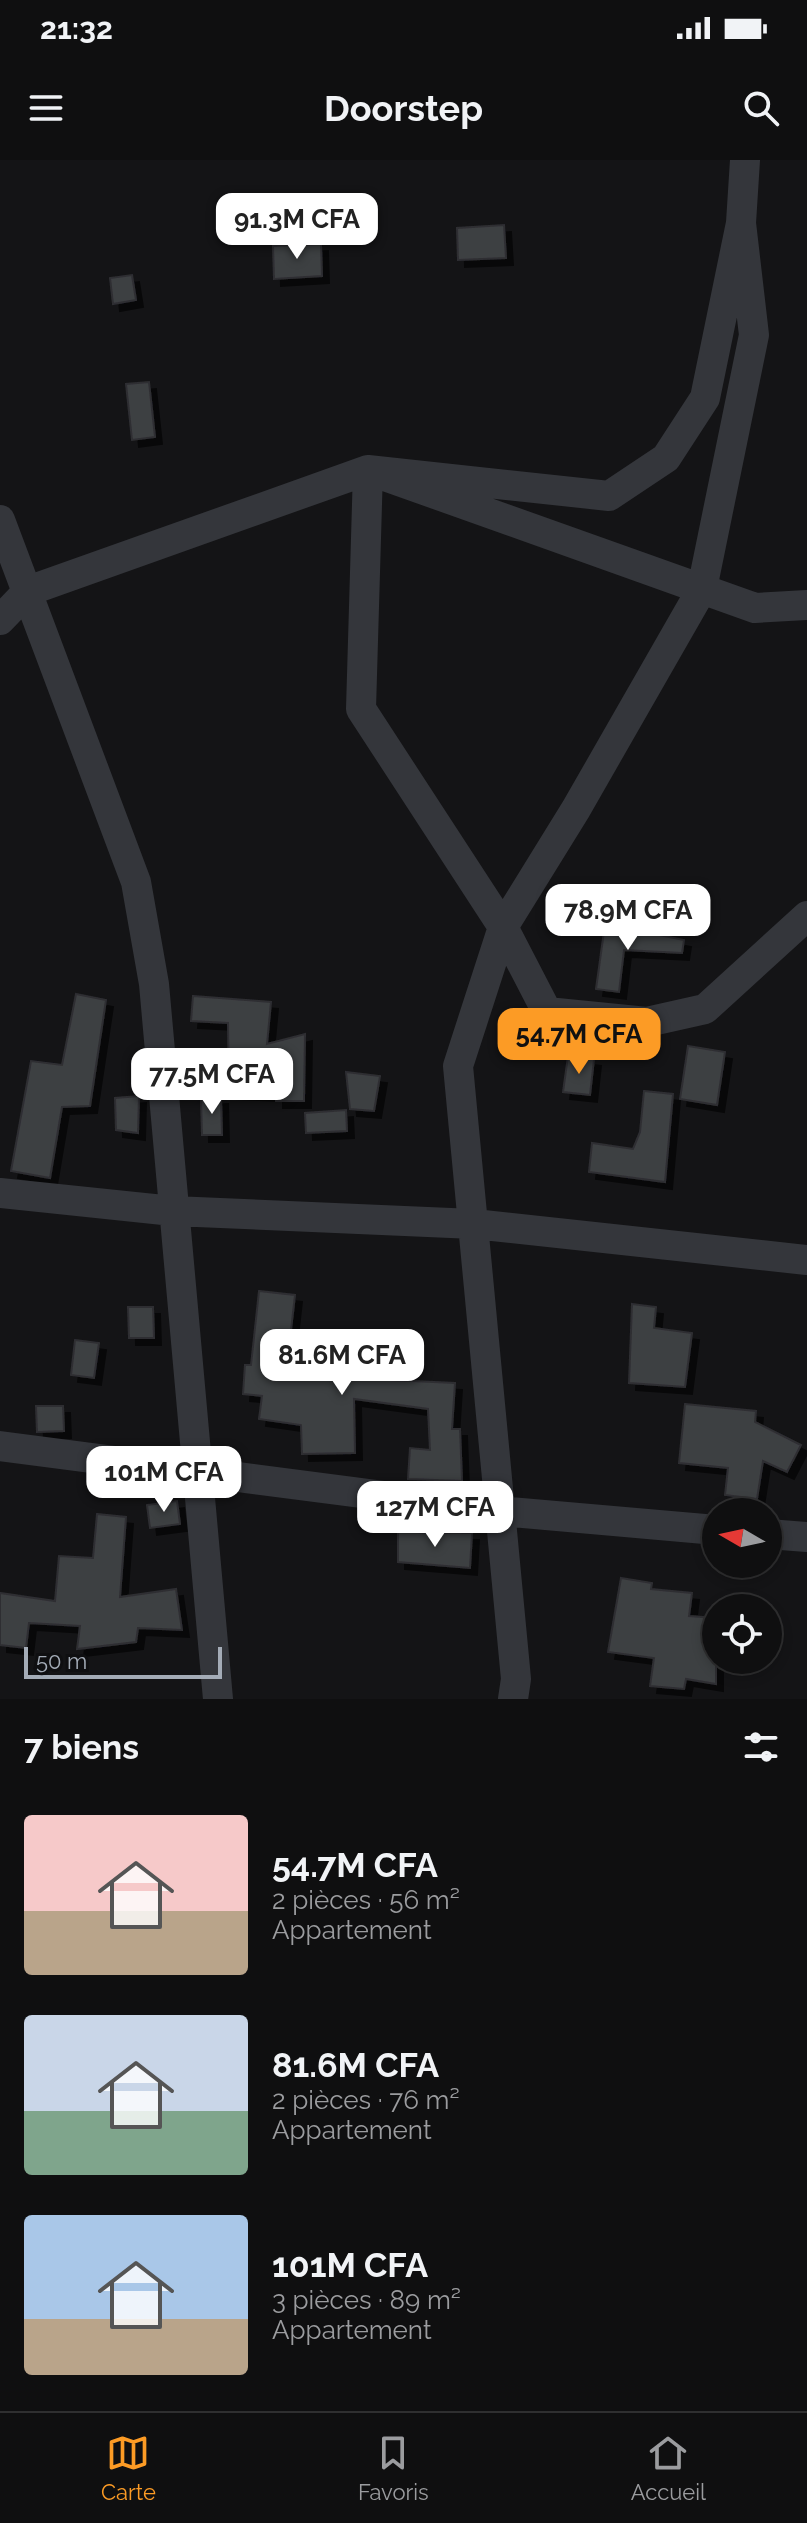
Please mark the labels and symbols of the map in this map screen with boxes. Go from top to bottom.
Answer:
pin: 91.3M CFA [205,193,389,261]
pin: 78.9M CFA [536,884,720,952]
pin: 54.7M CFA [487,1008,671,1076]
pin: 77.5M CFA [120,1048,304,1116]
pin: 81.6M CFA [250,1329,434,1397]
pin: 101M CFA [81,1446,247,1514]
pin: 127M CFA [352,1481,518,1549]
north arrow [702,1498,782,1578]
scale bar [24,1643,222,1679]

